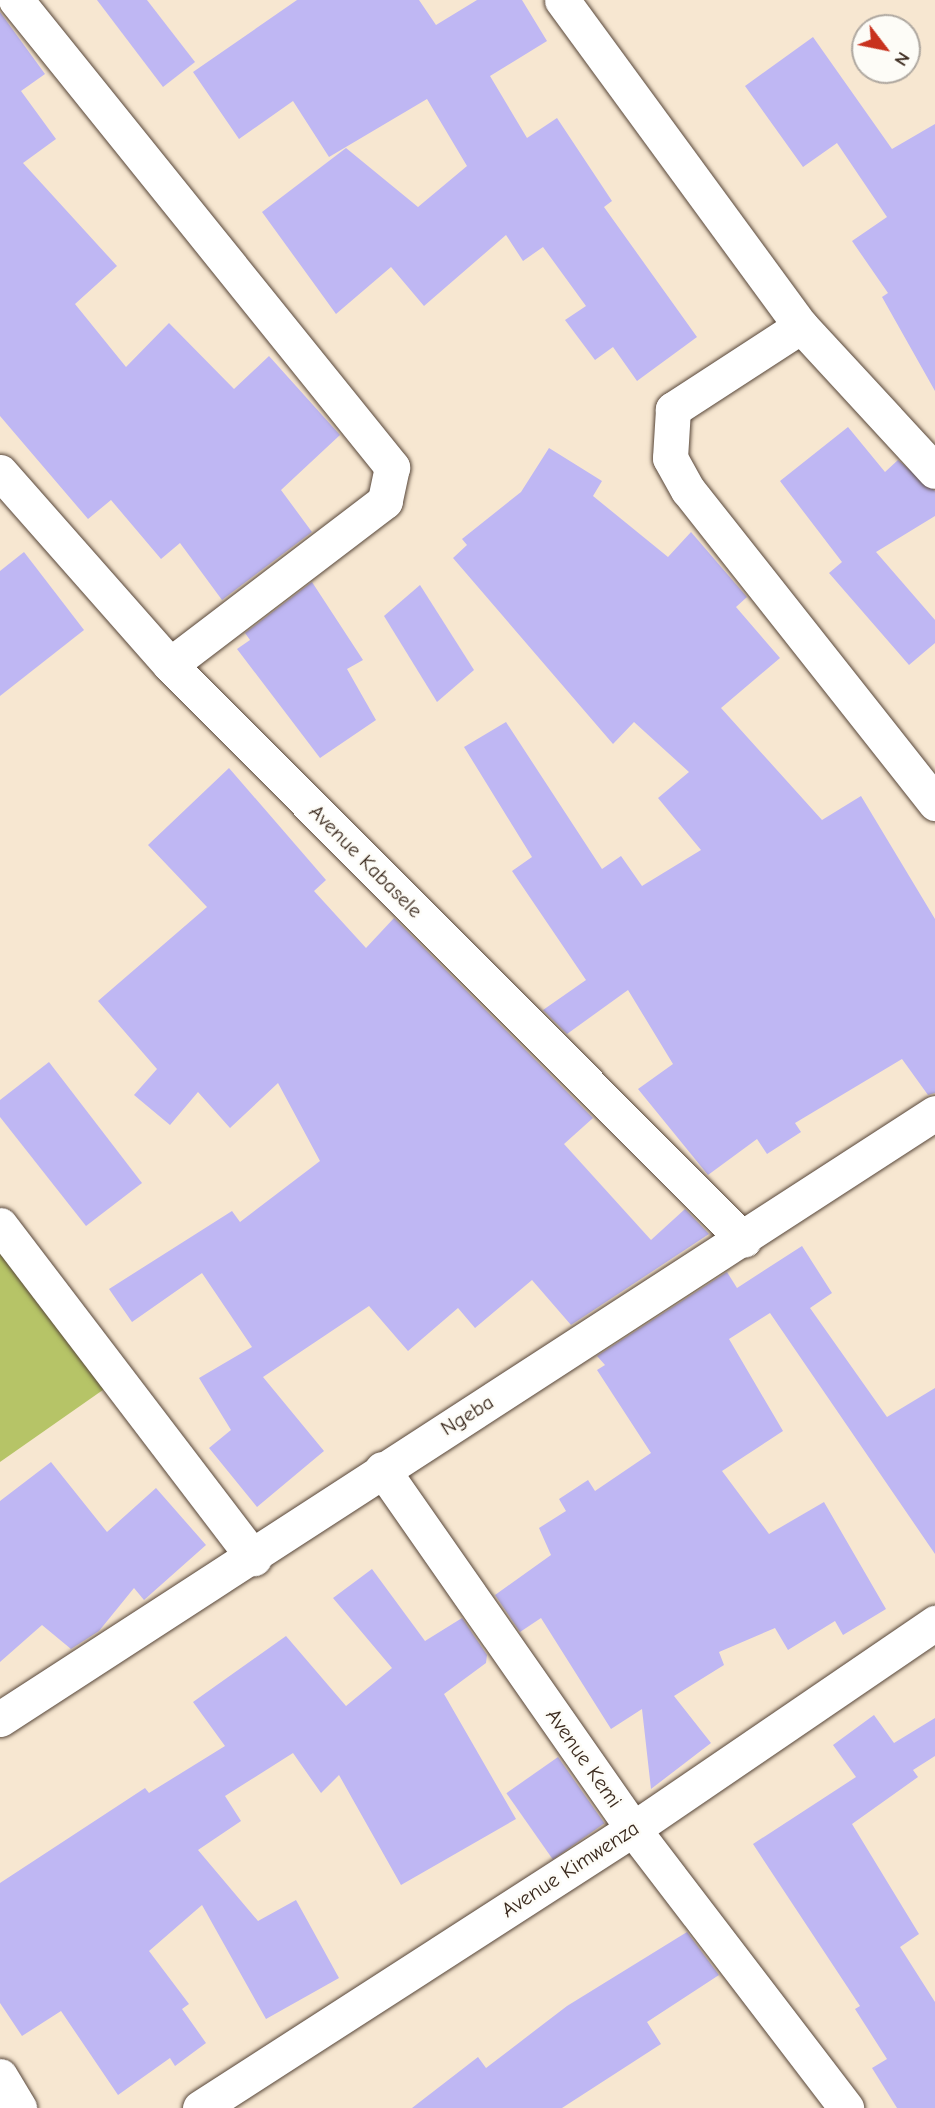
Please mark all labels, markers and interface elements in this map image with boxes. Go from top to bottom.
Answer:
north arrow [851,14,921,84]
text: N [890,48,915,70]
street label: Avenue Kabasele [304,799,428,923]
street label: Ngeba [436,1389,498,1441]
street label: Avenue Kemi [541,1704,627,1812]
street label: Avenue Kimwenza [497,1815,643,1923]

